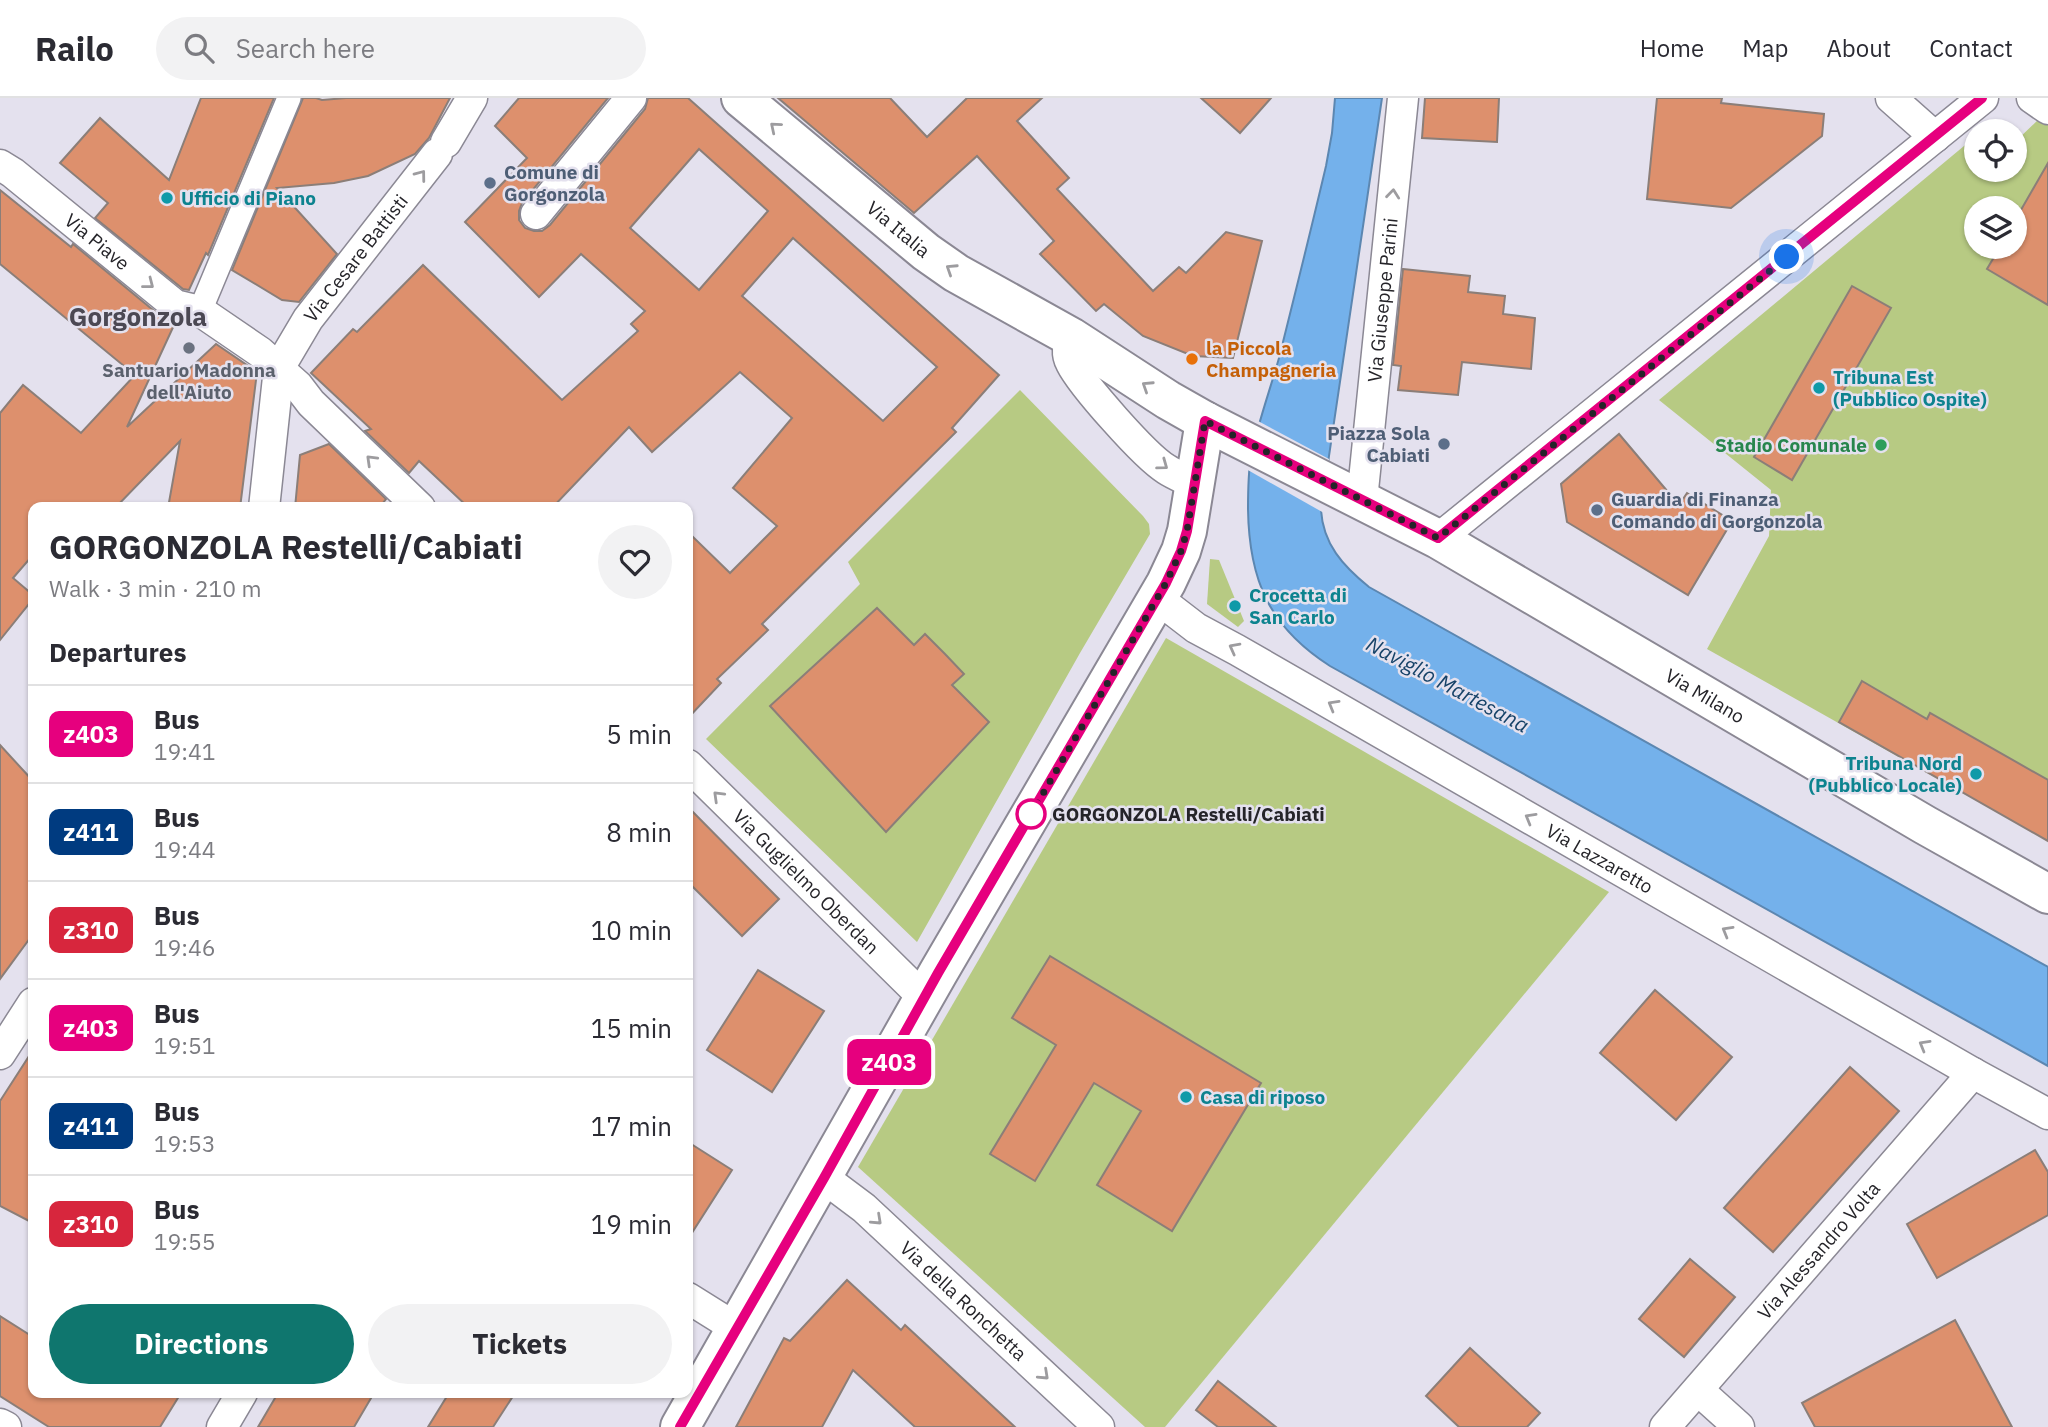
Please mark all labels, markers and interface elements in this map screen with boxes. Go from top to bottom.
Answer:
search box [156,17,646,80]
text: Railo [35,27,114,70]
icon: search [180,29,218,67]
text: Search here [236,31,375,65]
text: Home [1640,32,1704,64]
text: Map [1742,32,1788,64]
text: About [1826,32,1891,64]
text: Contact [1929,32,2013,64]
map controls [1964,119,2027,259]
button: locate [1964,119,2027,182]
one-way arrow [770,122,782,135]
place label: Comune di Gorgonzola [504,160,605,206]
one-way arrow [413,170,425,183]
marker: Comune di Gorgonzola [482,175,498,191]
place label: Ufficio di Piano [181,186,316,210]
one-way arrow [1386,188,1401,199]
street label: Via Cesare Battisti [298,189,413,327]
marker: Ufficio di Piano [159,190,175,206]
street label: Via Italia [862,196,935,263]
button: layers [1964,196,2027,259]
street label: Via Piave [60,208,135,275]
street label: Via Giuseppe Parini [1362,217,1403,383]
your location [1769,239,1804,274]
one-way arrow [946,265,959,278]
one-way arrow [141,276,154,288]
district label: Gorgonzola [69,299,207,333]
place label: la Piccola Champagneria [1206,336,1336,382]
marker: Santuario Madonna dell'Aiuto [181,340,197,356]
marker: la Piccola Champagneria [1184,351,1200,367]
place label: Santuario Madonna dell'Aiuto [102,358,276,404]
place label: Tribuna Est (Pubblico Ospite) [1833,365,1987,411]
marker: Tribuna Est (Pubblico Ospite) [1811,380,1827,396]
one-way arrow [1142,381,1155,394]
place label: Piazza Sola Cabiati [1327,421,1430,467]
place label: Stadio Comunale [1715,433,1867,457]
marker: Piazza Sola Cabiati [1436,436,1452,452]
marker: Stadio Comunale [1873,437,1889,453]
one-way arrow [366,456,379,469]
one-way arrow [1156,457,1168,470]
place label: Guardia di Finanza Comando di Gorgonzola [1611,487,1823,533]
marker: Guardia di Finanza Comando di Gorgonzola [1589,502,1605,518]
text: GORGONZOLA Restelli/Cabiati [49,525,523,568]
button: heart [598,525,672,599]
text: Walk · 3 min · 210 m [49,573,262,603]
place label: Crocetta di San Carlo [1249,583,1347,629]
marker: Crocetta di San Carlo [1227,598,1243,614]
water label: Naviglio Martesana [1362,629,1534,739]
text: Departures [49,635,187,669]
one-way arrow [1229,643,1241,656]
street label: Via Milano [1661,663,1749,728]
one-way arrow [1327,700,1340,713]
text: Bus [154,702,200,736]
text: 5 min [606,717,672,751]
text: z403 [63,718,119,750]
text: 19:41 [154,736,216,766]
place label: Tribuna Nord (Pubblico Locale) [1808,751,1962,797]
marker: Tribuna Nord (Pubblico Locale) [1968,766,1984,782]
one-way arrow [714,791,727,804]
marker: GORGONZOLA Restelli/Cabiati [1016,799,1046,829]
text: Bus [154,800,200,834]
place label: GORGONZOLA Restelli/Cabiati [1052,802,1325,826]
street label: Via Guglielmo Oberdan [728,804,884,959]
one-way arrow [1524,813,1537,826]
text: 8 min [606,815,672,849]
text: z411 [63,816,119,848]
street label: Via Lazzaretto [1542,818,1657,899]
text: 19:44 [154,834,216,864]
text: Bus [154,898,200,932]
text: 10 min [591,913,672,947]
text: z310 [63,914,119,946]
one-way arrow [1722,927,1735,940]
text: 19:46 [154,932,216,962]
text: Bus [154,996,200,1030]
text: 15 min [591,1011,672,1045]
text: z403 [63,1012,119,1044]
text: 19:51 [154,1030,216,1060]
line badge: z403 [840,1039,938,1085]
one-way arrow [1919,1040,1932,1053]
text: z403 [861,1046,917,1078]
place label: Casa di riposo [1200,1085,1325,1109]
marker: Casa di riposo [1178,1089,1194,1105]
text: Bus [154,1094,200,1128]
text: 17 min [591,1109,672,1143]
text: z411 [63,1110,119,1142]
text: 19:53 [154,1128,216,1158]
street label: Via Alessandro Volta [1752,1177,1885,1324]
text: Bus [154,1192,200,1226]
text: 19 min [591,1207,672,1241]
text: z310 [63,1208,119,1240]
one-way arrow [869,1212,882,1224]
text: 19:55 [154,1226,216,1256]
street label: Via della Ronchetta [895,1236,1032,1366]
button: Directions [49,1304,354,1384]
button: Tickets [368,1304,672,1384]
one-way arrow [1035,1367,1048,1379]

